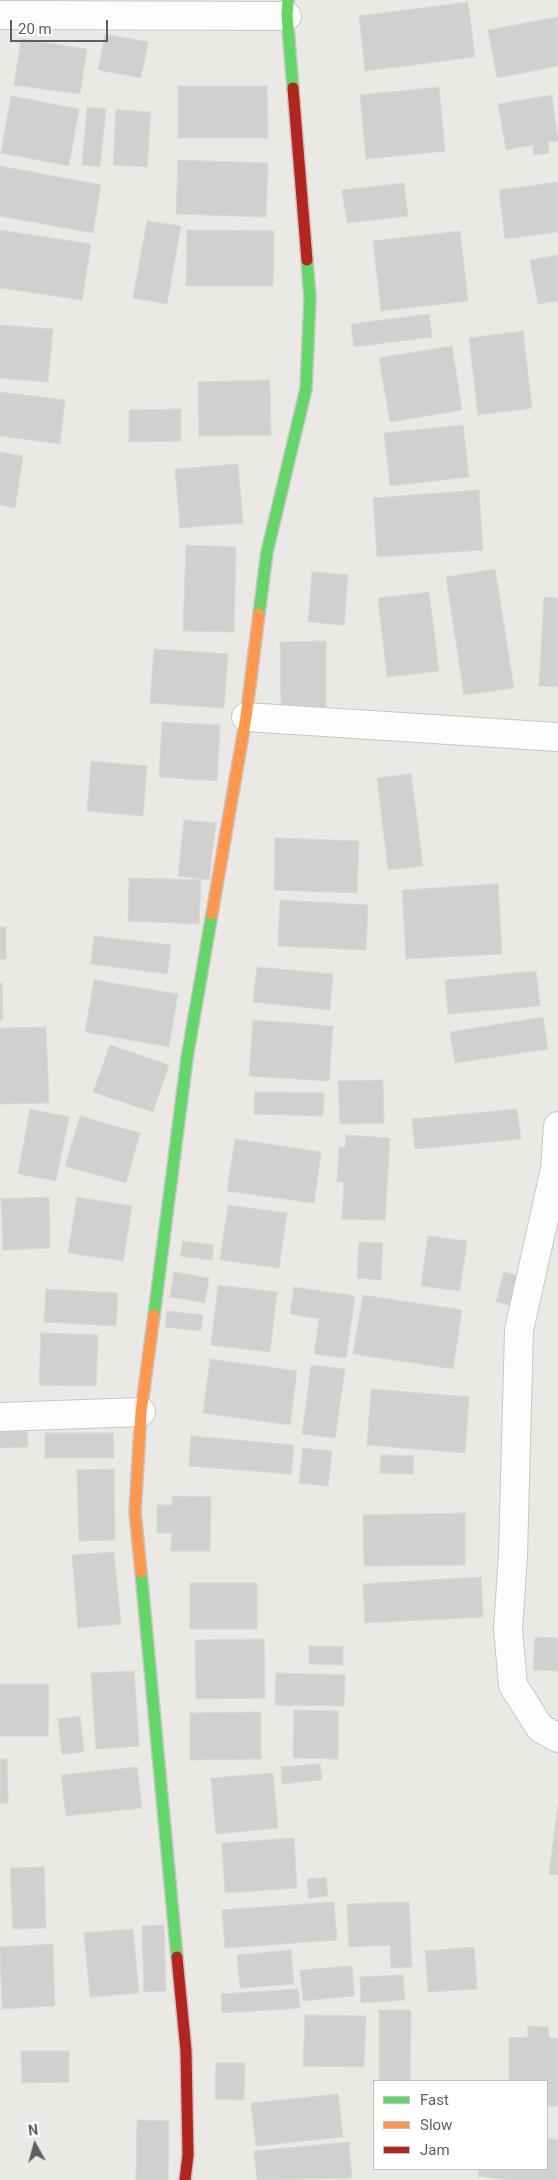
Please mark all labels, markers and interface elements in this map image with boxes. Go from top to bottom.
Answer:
scale bar [12,10,110,42]
text: 20 m [18,20,52,38]
legend [373,2080,548,2170]
text: Fast [420,2091,449,2109]
text: Slow [420,2116,452,2134]
north arrow [10,2120,60,2170]
text: N [27,2122,39,2139]
text: Jam [420,2141,450,2159]

